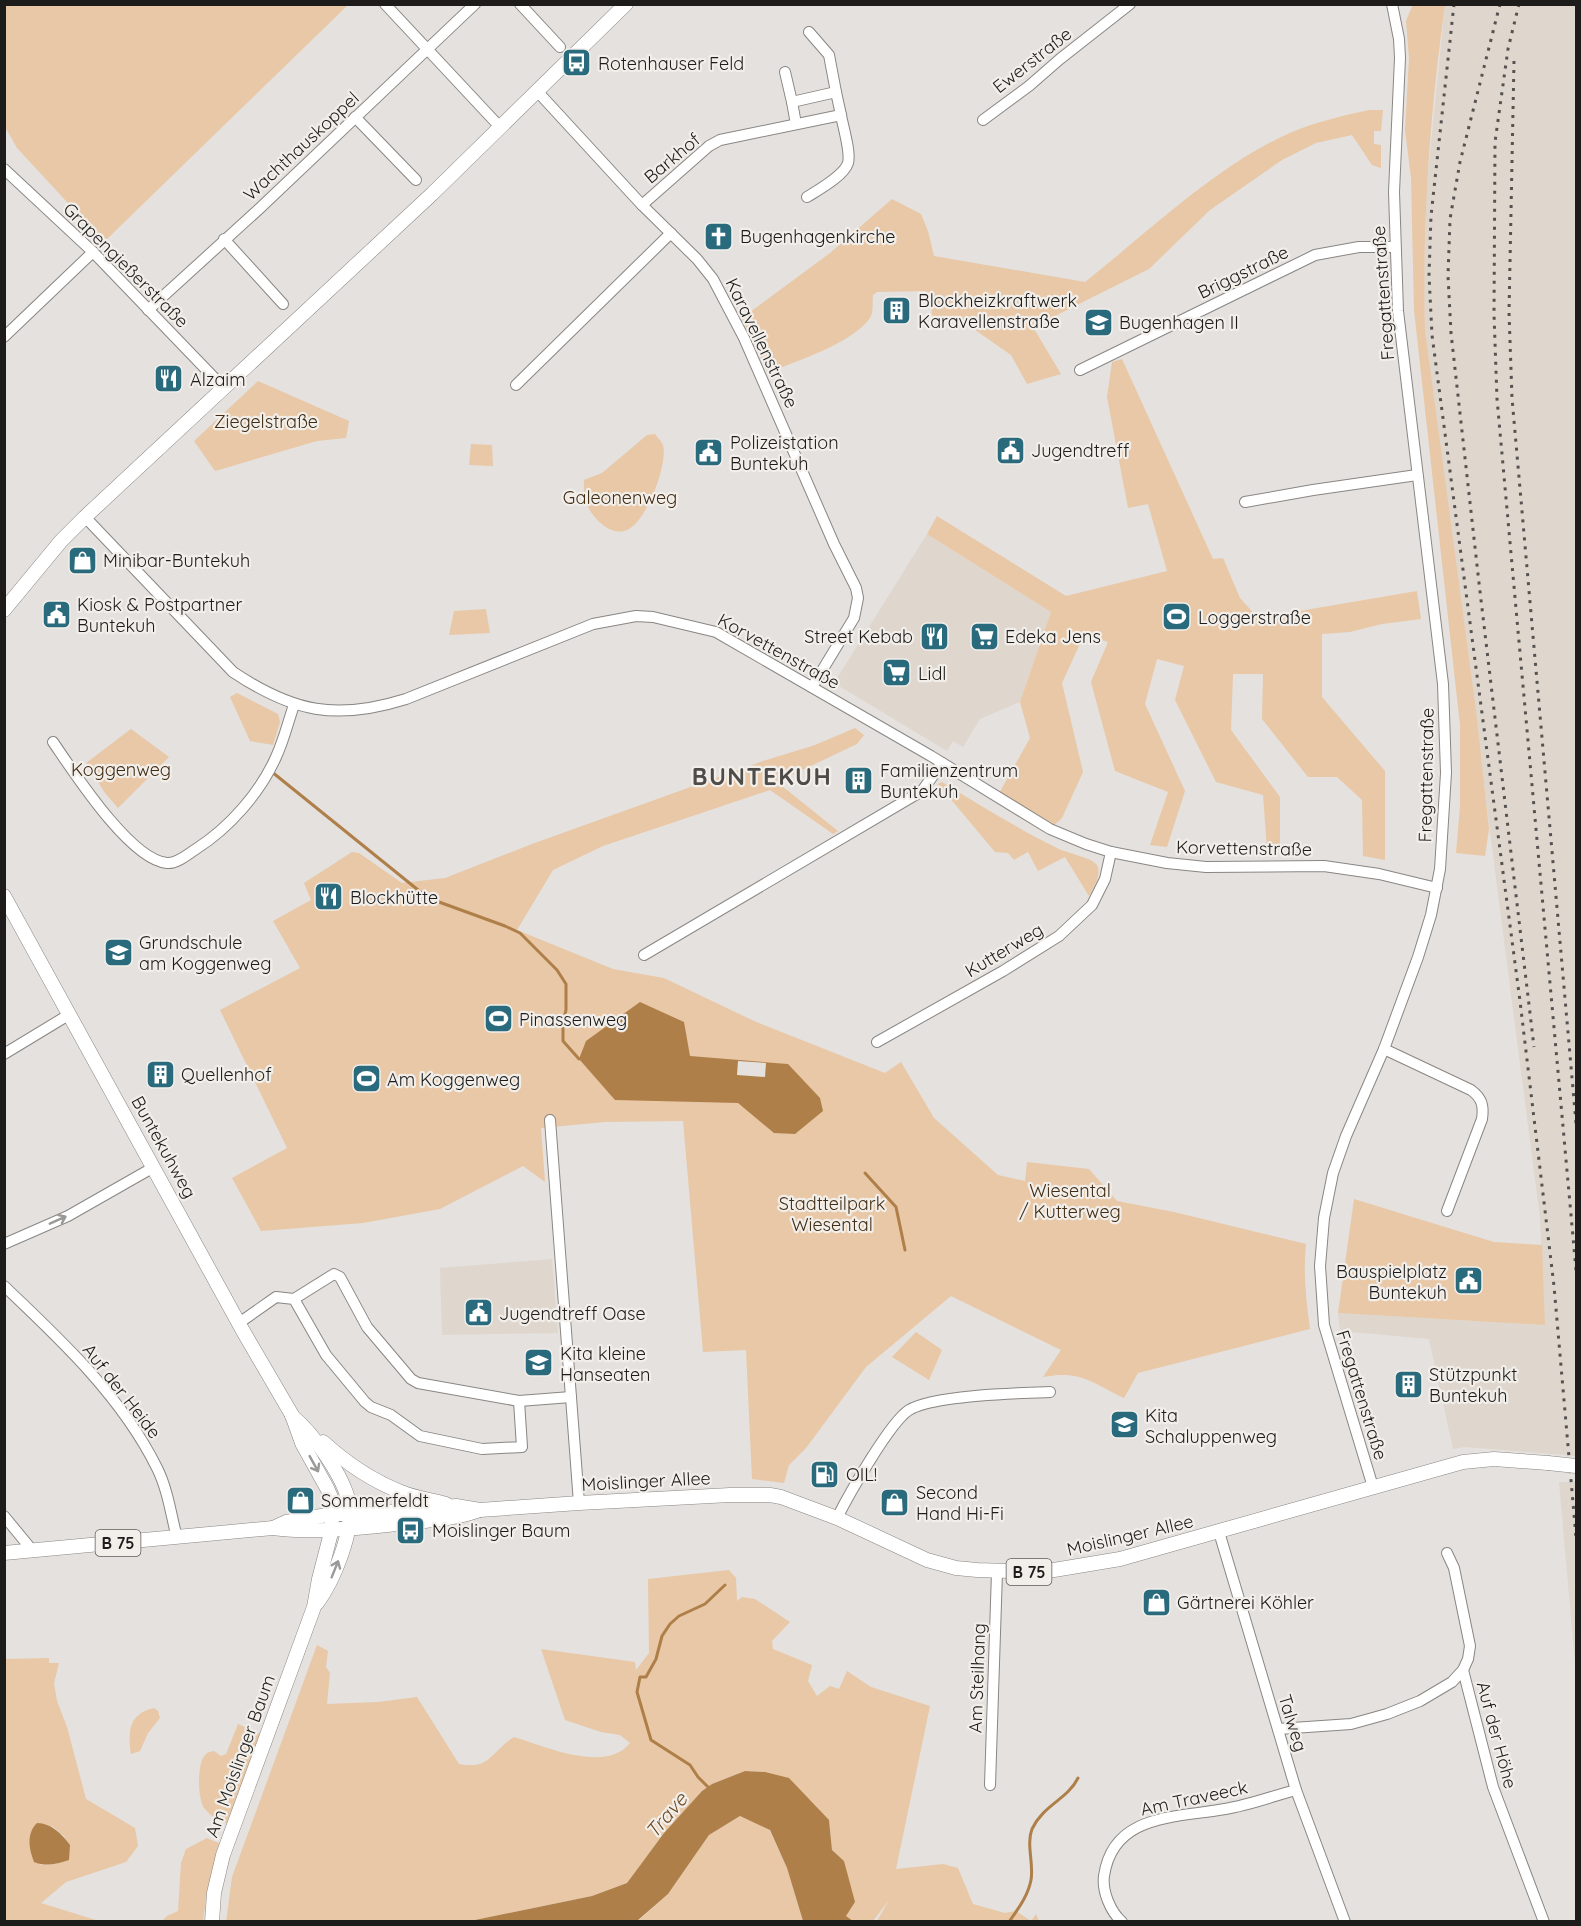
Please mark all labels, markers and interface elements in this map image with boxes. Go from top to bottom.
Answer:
street label: Ewerstraße [988,22,1076,98]
bus stop icon: Rotenhauser Feld [561,47,593,79]
place label: Rotenhauser Feld [598,52,744,75]
street label: Wachthauskoppel [238,87,364,205]
street label: Barkhof [639,127,705,188]
street label: Grapengießerstraße [58,197,194,333]
church icon: Bugenhagenkirche [703,220,735,252]
place label: Bugenhagenkirche [740,225,896,248]
street label: Fregattenstraße [1367,225,1399,361]
street label: Briggstraße [1194,240,1292,304]
street label: Karavellenstraße [721,274,803,412]
place label: Blockheizkraftwerk Karavellenstraße [918,289,1077,333]
building icon: Blockheizkraftwerk Karavellenstraße [881,294,913,326]
school or university icon: Bugenhagen II [1082,306,1114,338]
place label: Bugenhagen II [1119,311,1239,334]
restaurant icon: Alzaim [153,363,185,395]
place label: Alzaim [190,368,246,391]
park label: Ziegelstraße [214,410,318,433]
place label: Polizeistation Buntekuh [730,431,839,475]
public building icon: Jugendtreff [994,434,1026,466]
public building icon: Polizeistation Buntekuh [693,436,725,468]
place label: Jugendtreff [1031,439,1130,462]
park label: Galeonenweg [563,486,677,509]
shop icon: Minibar-Buntekuh [66,544,98,576]
place label: Minibar-Buntekuh [103,549,250,572]
place label: Kiosk & Postpartner Buntekuh [77,593,242,637]
public building icon: Kiosk & Postpartner Buntekuh [40,598,72,630]
sports icon: Loggerstraße [1161,601,1193,633]
place label: Loggerstraße [1198,606,1311,629]
street label: Korvettenstraße [714,608,844,694]
restaurant icon: Street Kebab [918,620,950,652]
supermarket icon: Edeka Jens [968,620,1000,652]
place label: Street Kebab [804,625,913,648]
place label: Edeka Jens [1005,625,1101,648]
supermarket icon: Lidl [881,657,913,689]
place label: Lidl [918,662,946,685]
street label: Fregattenstraße [1413,707,1439,843]
park label: Koggenweg [71,758,171,781]
place label: Familienzentrum Buntekuh [880,759,1018,803]
district label: BUNTEKUH [692,761,832,791]
building icon: Familienzentrum Buntekuh [843,764,875,796]
street label: Korvettenstraße [1176,835,1312,861]
restaurant icon: Blockhütte [313,881,345,913]
place label: Blockhütte [350,886,438,909]
street label: Kutterweg [961,918,1047,982]
place label: Grundschule am Koggenweg [139,931,271,975]
school or university icon: Grundschule am Koggenweg [102,936,134,968]
sports icon: Pinassenweg [482,1003,514,1035]
place label: Pinassenweg [519,1008,627,1031]
building icon: Quellenhof [144,1058,176,1090]
place label: Quellenhof [181,1063,272,1086]
sports icon: Am Koggenweg [350,1063,382,1095]
place label: Am Koggenweg [387,1068,520,1091]
street label: Buntekuhweg [126,1092,202,1202]
park label: Wiesental / Kutterweg [1019,1179,1121,1223]
park label: Stadtteilpark Wiesental [779,1192,885,1236]
one-way arrow [49,1214,67,1225]
place label: Bauspielplatz Buntekuh [1336,1260,1447,1304]
public building icon: Bauspielplatz Buntekuh [1452,1265,1484,1297]
public building icon: Jugendtreff Oase [462,1297,494,1329]
place label: Jugendtreff Oase [499,1302,646,1325]
street label: Fregattenstraße [1331,1327,1393,1463]
street label: Auf der Heide [78,1339,166,1443]
place label: Kita kleine Hanseaten [560,1342,650,1386]
school or university icon: Kita kleine Hanseaten [523,1347,555,1379]
place label: Stützpunkt Buntekuh [1429,1363,1517,1407]
building icon: Stützpunkt Buntekuh [1392,1368,1424,1400]
place label: Kita Schaluppenweg [1145,1404,1277,1448]
school or university icon: Kita Schaluppenweg [1108,1409,1140,1441]
one-way arrow [309,1455,320,1473]
fuel station icon: OIL! [809,1458,841,1490]
place label: OIL! [846,1463,877,1486]
street label: Moislinger Allee [581,1466,711,1496]
place label: Second Hand Hi-Fi [916,1481,1004,1525]
shop icon: Sommerfeldt [284,1484,316,1516]
shop icon: Second Hand Hi-Fi [879,1486,911,1518]
place label: Sommerfeldt [321,1489,429,1512]
street label: Moislinger Allee [1064,1509,1196,1561]
bus stop icon: Moislinger Baum [395,1514,427,1546]
place label: Moislinger Baum [432,1519,570,1542]
road number: B 75 [96,1530,140,1556]
road number: B 75 [1006,1559,1052,1585]
one-way arrow [330,1560,341,1578]
shop icon: Gärtnerei Köhler [1140,1586,1172,1618]
place label: Gärtnerei Köhler [1177,1591,1314,1614]
street label: Am Steilhang [964,1623,990,1733]
street label: Am Moislinger Baum [200,1672,280,1840]
street label: Auf der Höhe [1472,1679,1522,1791]
street label: Talweg [1273,1692,1313,1754]
street label: Am Traveeck [1138,1775,1250,1821]
water label: Trave [640,1787,693,1843]

